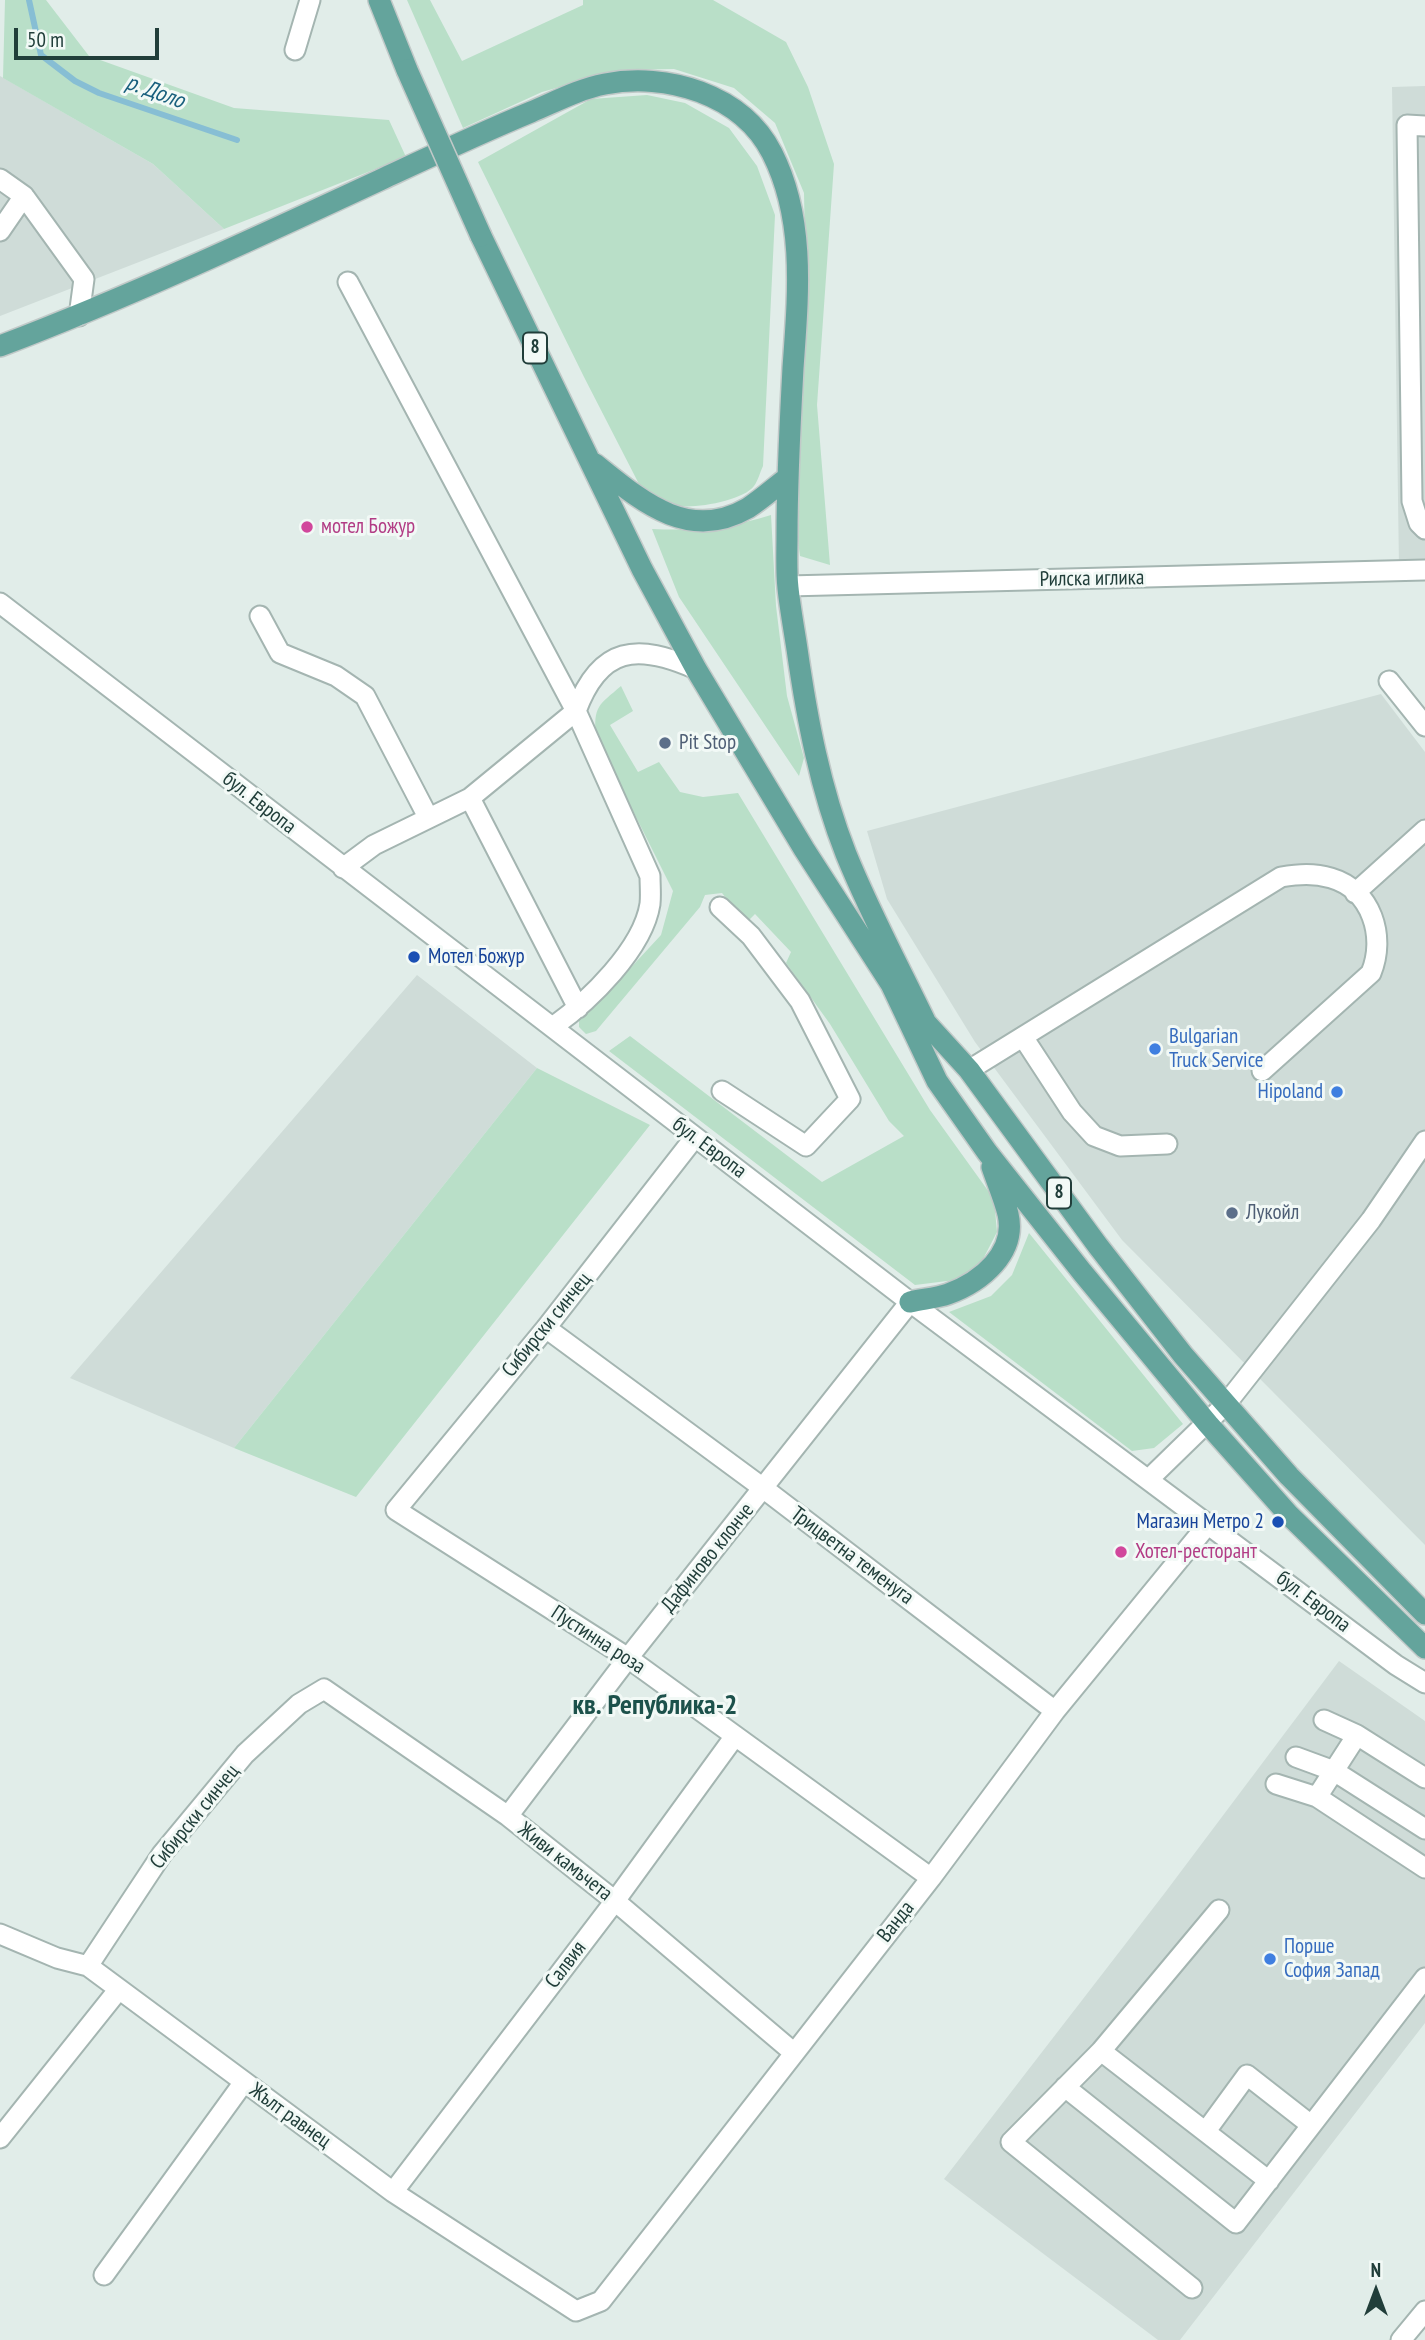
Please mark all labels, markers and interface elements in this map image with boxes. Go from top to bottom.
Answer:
scale bar [18,14,163,58]
text: 50 m [27,26,64,53]
water label: р. Доло [122,69,188,115]
road number: 8 [523,332,547,364]
place label: мотел Божур [321,514,415,540]
marker: мотел Божур [299,519,315,535]
street label: Рилска иглика [1040,565,1144,593]
place label: Pit Stop [679,730,736,756]
marker: Pit Stop [657,735,673,751]
street label: бул. Европа [217,766,301,840]
place label: Мотел Божур [428,944,525,970]
marker: Мотел Божур [406,949,422,965]
place label: Bulgarian Truck Service [1169,1024,1263,1074]
marker: Bulgarian Truck Service [1147,1041,1163,1057]
place label: Hipoland [1257,1079,1323,1105]
marker: Hipoland [1329,1084,1345,1100]
street label: бул. Европа [667,1112,751,1184]
road number: 8 [1047,1177,1071,1208]
place label: Лукойл [1246,1200,1299,1226]
marker: Лукойл [1224,1205,1240,1221]
street label: Сибирски синчец [497,1267,597,1383]
street label: Дафиново клонче [656,1498,760,1618]
street label: Трицветна теменуга [786,1502,918,1610]
place label: Магазин Метро 2 [1137,1509,1264,1535]
marker: Магазин Метро 2 [1270,1514,1286,1530]
place label: Хотел-ресторант [1135,1539,1257,1565]
marker: Хотел-ресторант [1113,1544,1129,1560]
street label: бул. Европа [1271,1566,1355,1638]
street label: Пустинна роза [546,1600,650,1680]
district label: кв. Република-2 [573,1689,737,1723]
street label: Сибирски синчец [145,1759,245,1875]
street label: Живи камъчета [513,1817,617,1907]
street label: Ванда [872,1897,920,1947]
place label: Порше София Запад [1284,1934,1380,1984]
street label: Салвия [540,1937,592,1993]
marker: Порше София Запад [1262,1951,1278,1967]
street label: Жълт равнец [244,2078,336,2154]
north arrow [1341,2256,1411,2326]
text: N [1371,2258,1381,2282]

